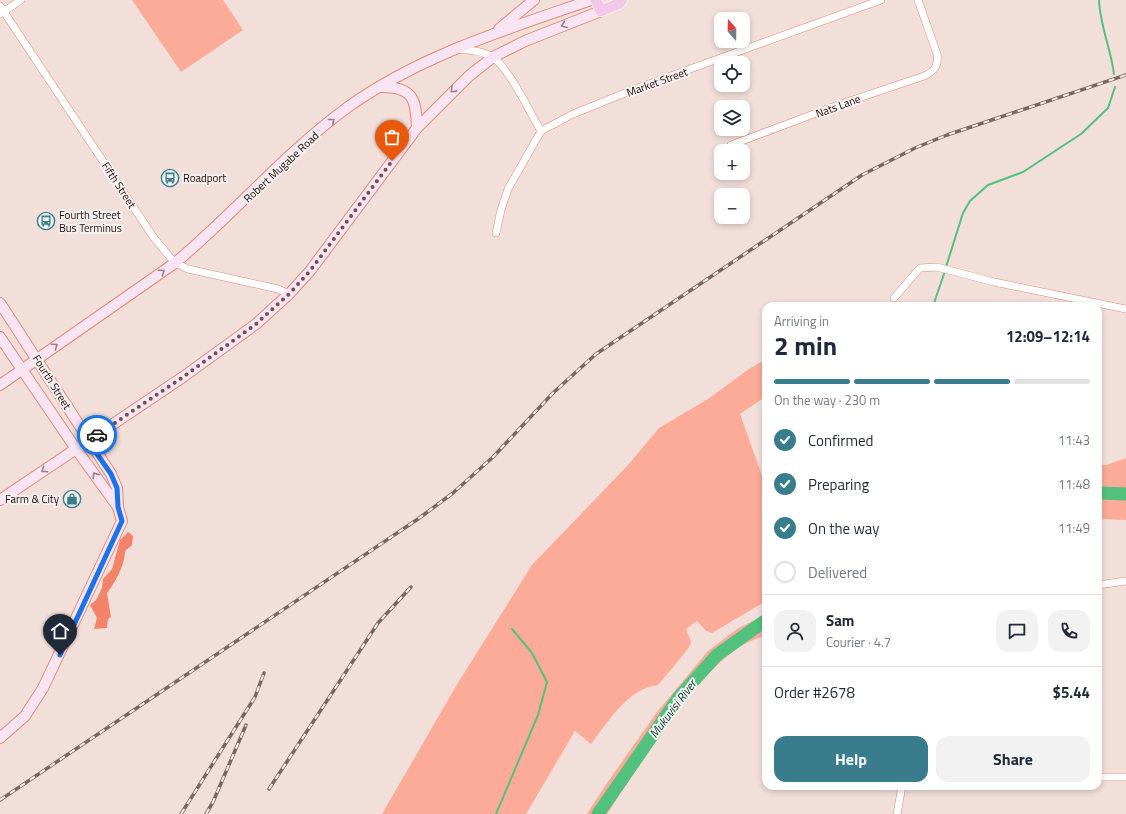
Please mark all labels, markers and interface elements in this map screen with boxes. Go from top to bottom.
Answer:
north arrow [714,12,750,48]
map controls [714,12,750,224]
one-way arrow [561,20,568,28]
button: locate [714,56,750,92]
street label: Market Street [624,64,690,100]
one-way arrow [450,85,458,93]
street label: Nats Lane [813,90,863,121]
button: layers [714,100,750,136]
one-way arrow [327,118,335,125]
pin [375,120,409,161]
icon: bag [381,126,403,148]
street label: Robert Mugabe Road [240,128,322,206]
button: + [714,144,750,180]
street label: Fifth Street [98,159,140,211]
bus stop icon: Roadport [160,168,180,188]
place label: Roadport [183,170,226,186]
button: − [714,188,750,224]
place label: Fourth Street Bus Terminus [59,207,122,236]
bus stop icon: Fourth Street Bus Terminus [36,211,56,231]
one-way arrow [157,270,164,277]
text: Arriving in [774,311,829,331]
text: 12:09–12:14 [1006,325,1090,348]
text: 2 min [774,326,837,365]
one-way arrow [51,343,58,351]
street label: Fourth Street [29,352,75,412]
text: On the way · 230 m [774,390,880,410]
courier [77,415,117,455]
icon: car [86,424,108,446]
icon: check [774,429,796,451]
text: Confirmed [808,429,873,452]
text: 11:43 [1058,430,1090,450]
one-way arrow [41,465,48,473]
one-way arrow [93,473,100,480]
icon: check [774,473,796,495]
text: Preparing [808,473,869,496]
text: 11:48 [1058,474,1090,494]
shop icon: Farm & City [62,489,82,509]
place label: Farm & City [5,491,60,507]
icon: check [774,517,796,539]
text: On the way [808,517,880,540]
text: 11:49 [1058,518,1090,538]
text: Delivered [808,561,867,584]
text: Sam [826,609,854,632]
button: person [774,610,816,652]
button: chat [996,610,1038,652]
button: phone [1048,610,1090,652]
pin [43,614,77,655]
icon: home [49,620,71,642]
text: Courier · 4.7 [826,632,891,652]
water label: Mukuvisi River [644,674,702,742]
text: Order #2678 [774,681,855,704]
text: $5.44 [1053,681,1090,704]
button: Help [774,736,928,782]
button: Share [936,736,1090,782]

